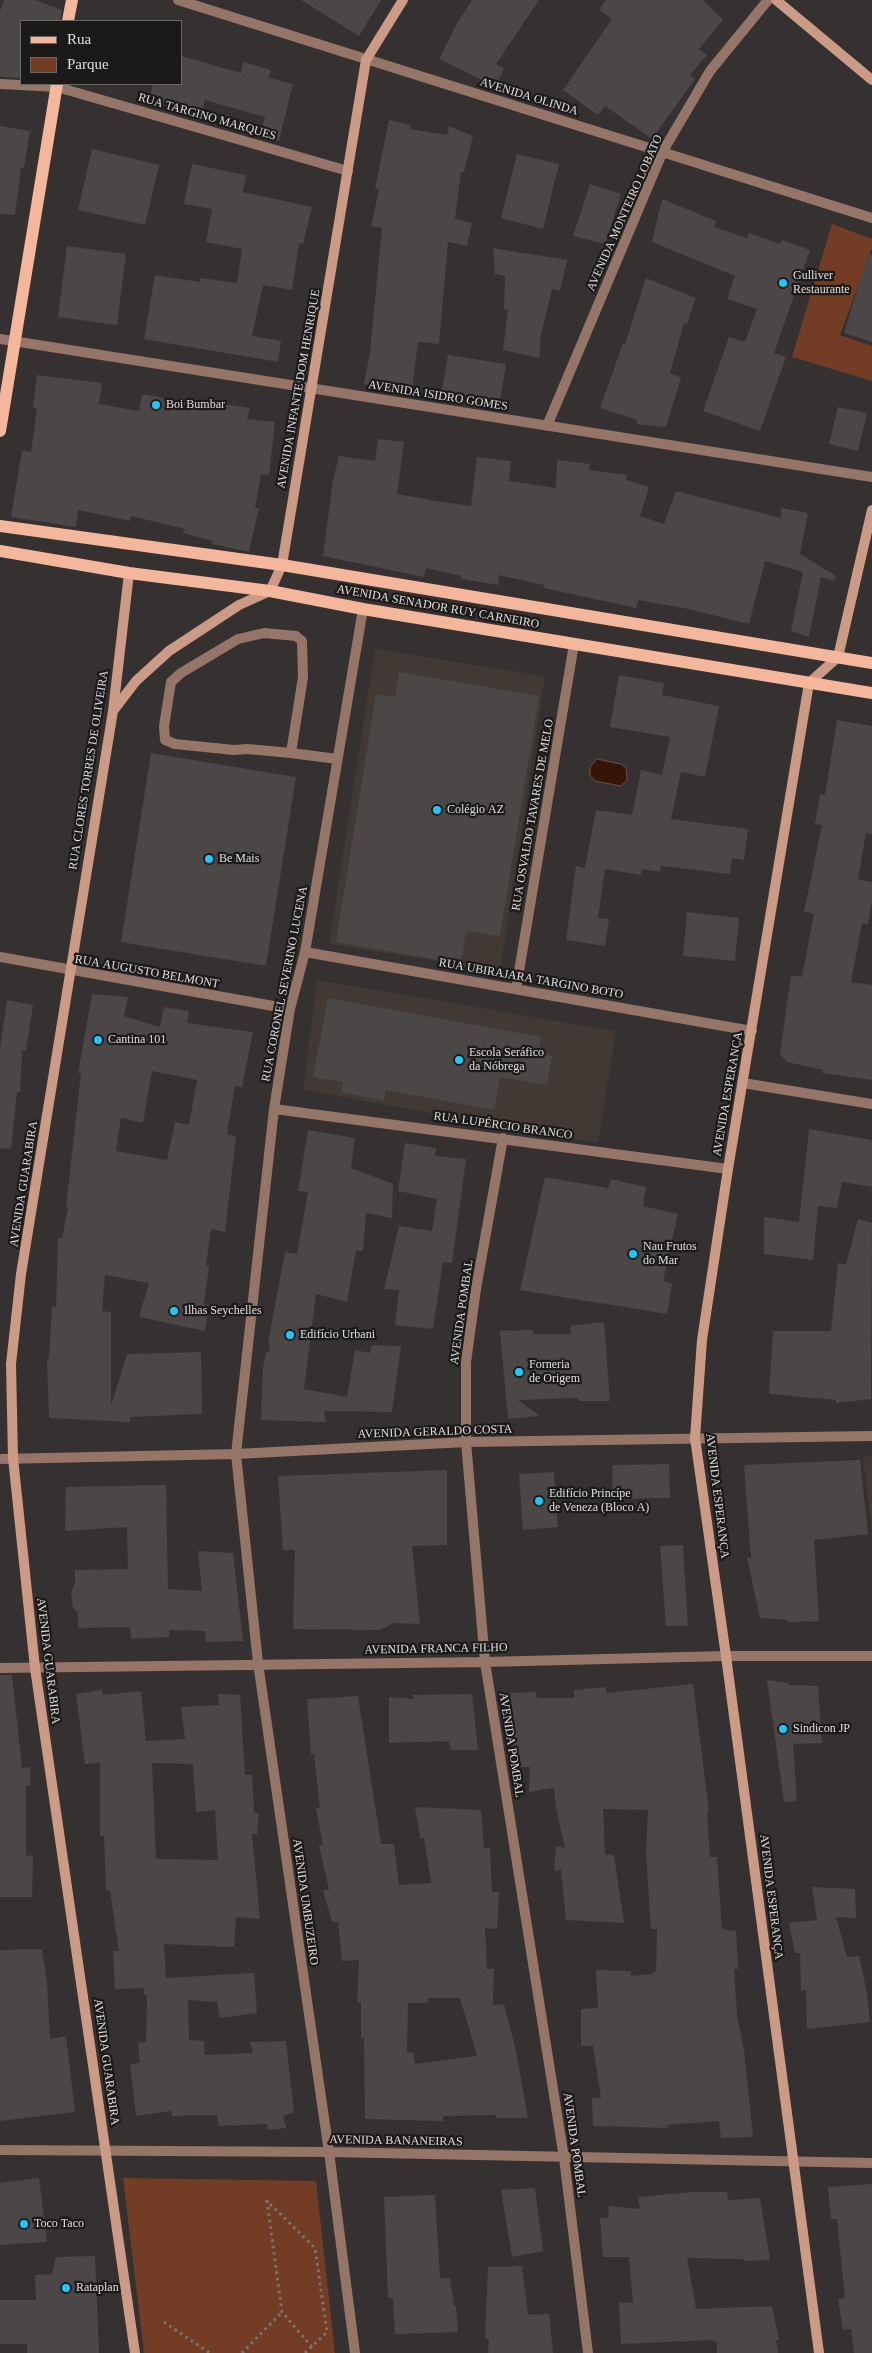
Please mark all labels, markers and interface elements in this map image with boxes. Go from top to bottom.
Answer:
legend [20,20,182,85]
text: Rua [67,31,91,47]
text: Parque [67,56,109,72]
street label: AVENIDA OLINDA [478,75,580,119]
street label: RUA TARGINO MARQUES [136,90,278,144]
street label: AVENIDA MONTEIRO LOBATO [584,133,666,293]
place label: Gulliver Restaurante [793,269,850,297]
marker: Gulliver Restaurante [777,277,789,289]
street label: AVENIDA INFANTE DOM HENRIQUE [274,288,324,490]
street label: AVENIDA ISIDRO GOMES [367,378,509,414]
place label: Boi Bumbar [166,398,225,412]
marker: Boi Bumbar [150,399,162,411]
street label: AVENIDA SENADOR RUY CARNEIRO [336,582,540,632]
street label: RUA CLORES TORRES DE OLIVEIRA [66,669,112,871]
street label: RUA OSVALDO TAVARES DE MELO [509,718,557,912]
place label: Colégio AZ [447,803,504,817]
marker: Colégio AZ [431,804,443,816]
place label: Be Mais [219,852,259,866]
marker: Be Mais [203,853,215,865]
street label: RUA CORONEL SEVERINO LUCENA [259,885,311,1083]
street label: RUA AUGUSTO BELMONT [74,952,220,992]
street label: RUA UBIRAJARA TARGINO BOTO [438,956,624,1002]
street label: AVENIDA ESPERANÇA [710,1031,746,1157]
place label: Cantina 101 [108,1033,166,1047]
marker: Cantina 101 [92,1034,104,1046]
place label: Escola Seráfico da Nóbrega [469,1046,544,1074]
marker: Escola Seráfico da Nóbrega [453,1054,465,1066]
street label: RUA LUPÉRCIO BRANCO [433,1109,573,1143]
street label: AVENIDA GUARABIRA [7,1120,41,1248]
place label: Nau Frutos do Mar [643,1240,697,1268]
marker: Nau Frutos do Mar [627,1248,639,1260]
street label: AVENIDA POMBAL [447,1258,477,1366]
place label: Ilhas Seychelles [184,1304,262,1318]
marker: Ilhas Seychelles [168,1305,180,1317]
place label: Edifício Urbani [300,1328,375,1342]
marker: Edifício Urbani [284,1329,296,1341]
place label: Forneria de Origem [529,1358,580,1386]
marker: Forneria de Origem [513,1366,525,1378]
street label: AVENIDA GERALDO COSTA [357,1422,513,1442]
street label: AVENIDA ESPERANÇA [702,1433,732,1559]
place label: Edifício Princípe de Veneza (Bloco A) [549,1487,649,1515]
marker: Edifício Princípe de Veneza (Bloco A) [533,1495,545,1507]
street label: AVENIDA GUARABIRA [33,1597,63,1725]
street label: AVENIDA FRANCA FILHO [364,1641,508,1657]
street label: AVENIDA POMBAL [496,1691,526,1799]
place label: Sindicon JP [793,1722,850,1736]
marker: Sindicon JP [777,1723,789,1735]
street label: AVENIDA ESPERANÇA [756,1834,786,1960]
street label: AVENIDA UMBUZEIRO [289,1838,321,1966]
street label: AVENIDA GUARABIRA [90,1998,122,2126]
street label: AVENIDA POMBAL [559,2091,589,2199]
street label: AVENIDA BANANEIRAS [329,2133,463,2149]
place label: Toco Taco [34,2217,84,2231]
marker: Toco Taco [18,2218,30,2230]
place label: Rataplan [76,2281,119,2295]
marker: Rataplan [60,2282,72,2294]

